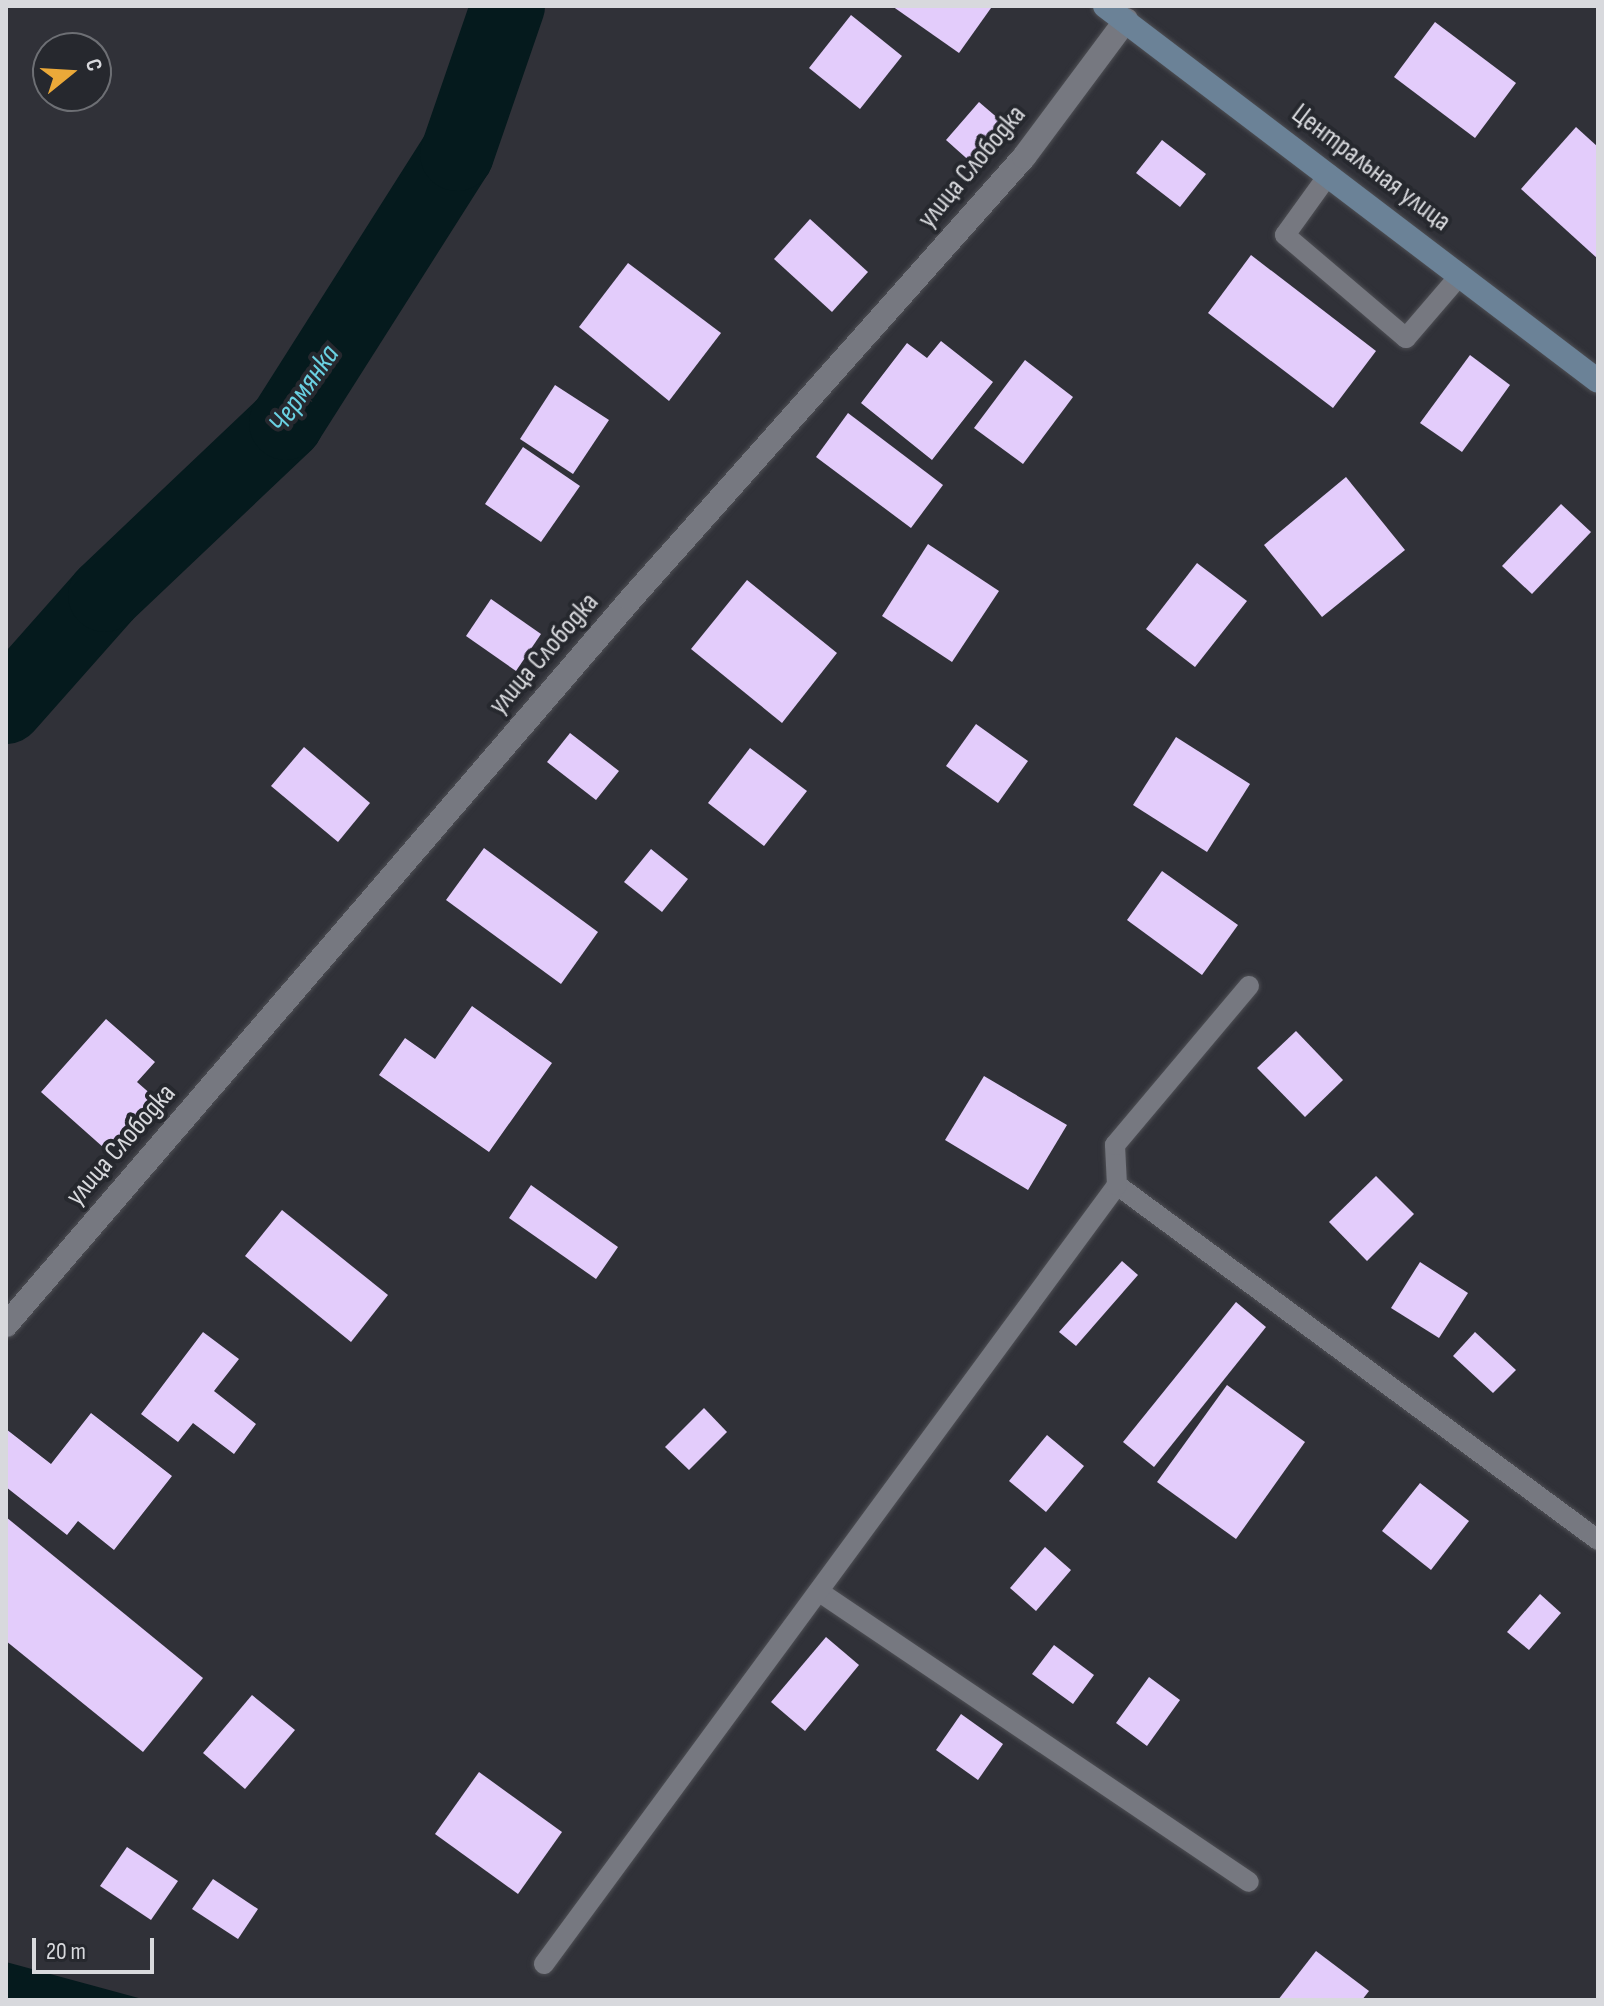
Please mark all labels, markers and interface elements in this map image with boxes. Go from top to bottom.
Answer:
north arrow [32,32,112,112]
text: С [79,55,108,75]
street label: Центральная улица [1285,97,1457,239]
street label: улица Слободка [911,99,1033,235]
water label: Чермянка [261,338,347,440]
street label: улица Слободка [482,586,606,722]
street label: улица Слободка [59,1077,183,1213]
scale bar [36,1922,158,1972]
text: 20 m [46,1937,86,1966]

